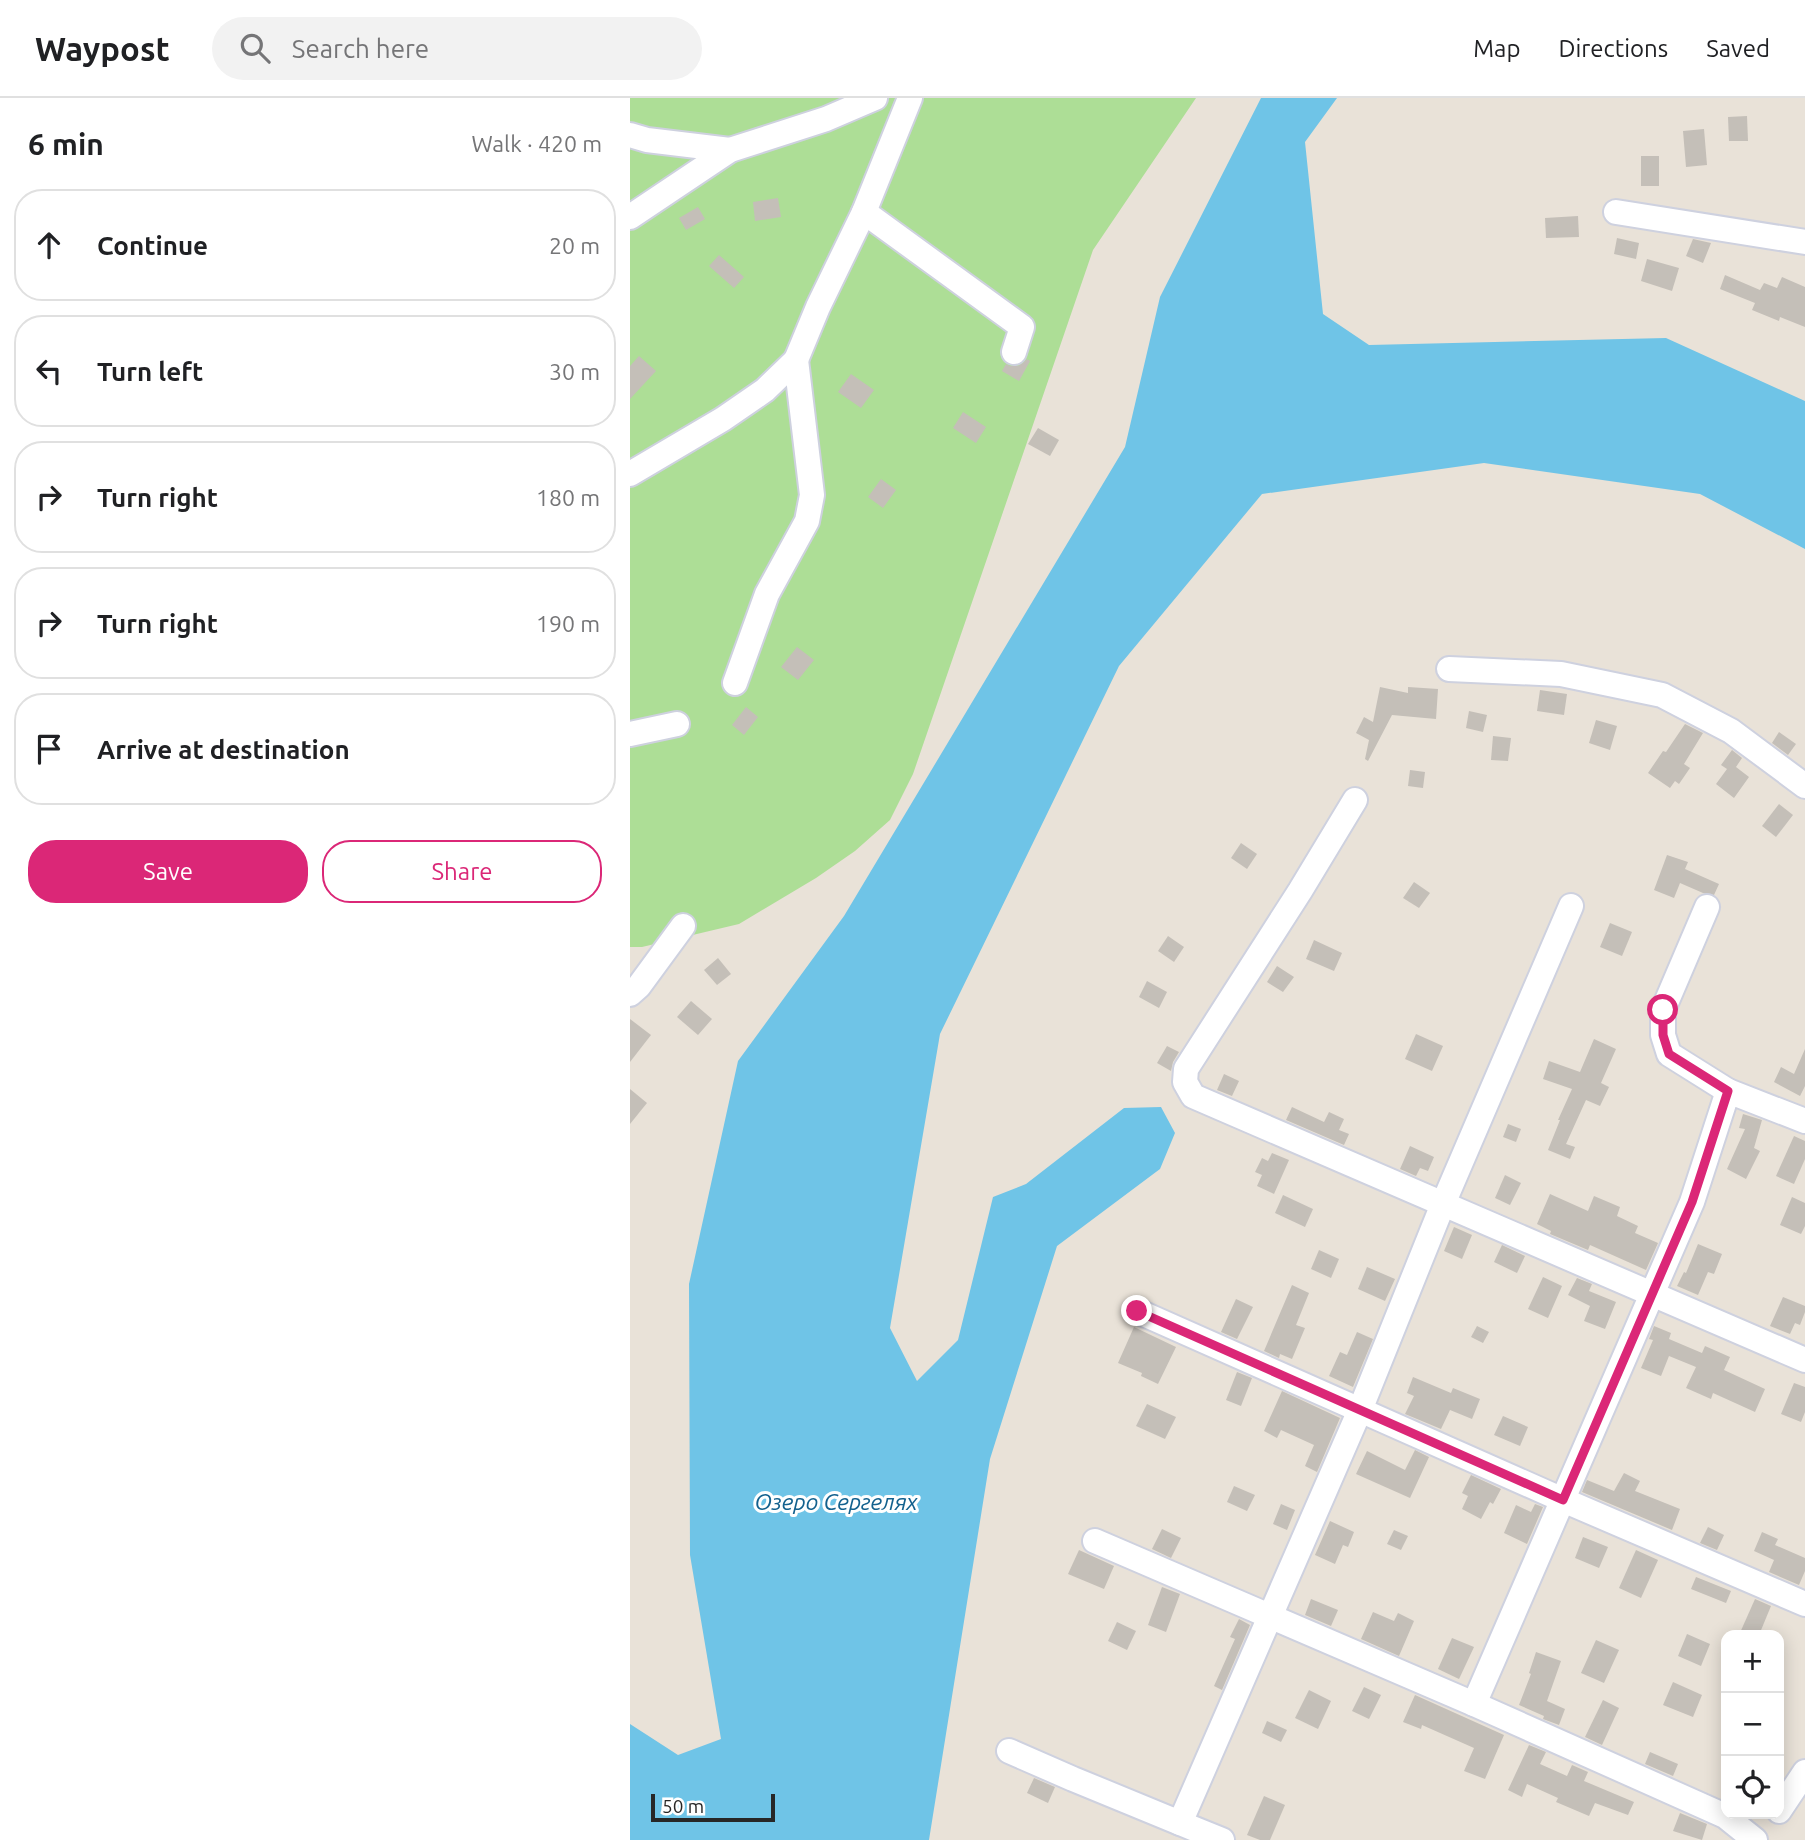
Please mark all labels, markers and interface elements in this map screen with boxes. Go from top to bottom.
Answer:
search box [212,17,702,80]
icon: search [236,29,274,67]
text: Waypost [35,30,170,67]
text: Search here [292,34,429,63]
text: Map [1473,35,1520,62]
text: Directions [1558,35,1668,62]
text: Saved [1706,35,1770,62]
text: 6 min [28,127,104,161]
text: Walk · 420 m [471,131,602,156]
icon: ahead [30,226,68,264]
text: Continue [97,231,208,260]
text: 20 m [549,233,600,258]
icon: left [30,352,68,390]
text: Turn left [97,357,203,386]
text: 30 m [549,359,600,384]
icon: right [30,478,68,516]
text: Turn right [97,483,218,512]
text: 180 m [536,485,600,510]
icon: right [30,604,68,642]
text: Turn right [97,609,218,638]
text: 190 m [536,611,600,636]
icon: arrive [30,730,68,768]
text: Arrive at destination [97,735,350,764]
button: Save [28,840,308,903]
button: Share [322,840,602,903]
route start [1647,994,1678,1025]
route end [1121,1295,1152,1326]
water label: Озеро Сергелях [755,1489,919,1514]
map controls [1721,1630,1784,1819]
button: + [1721,1630,1784,1693]
button: − [1721,1693,1784,1756]
button: locate [1721,1756,1784,1819]
scale bar [651,1791,775,1823]
text: 50 m [662,1795,704,1817]

